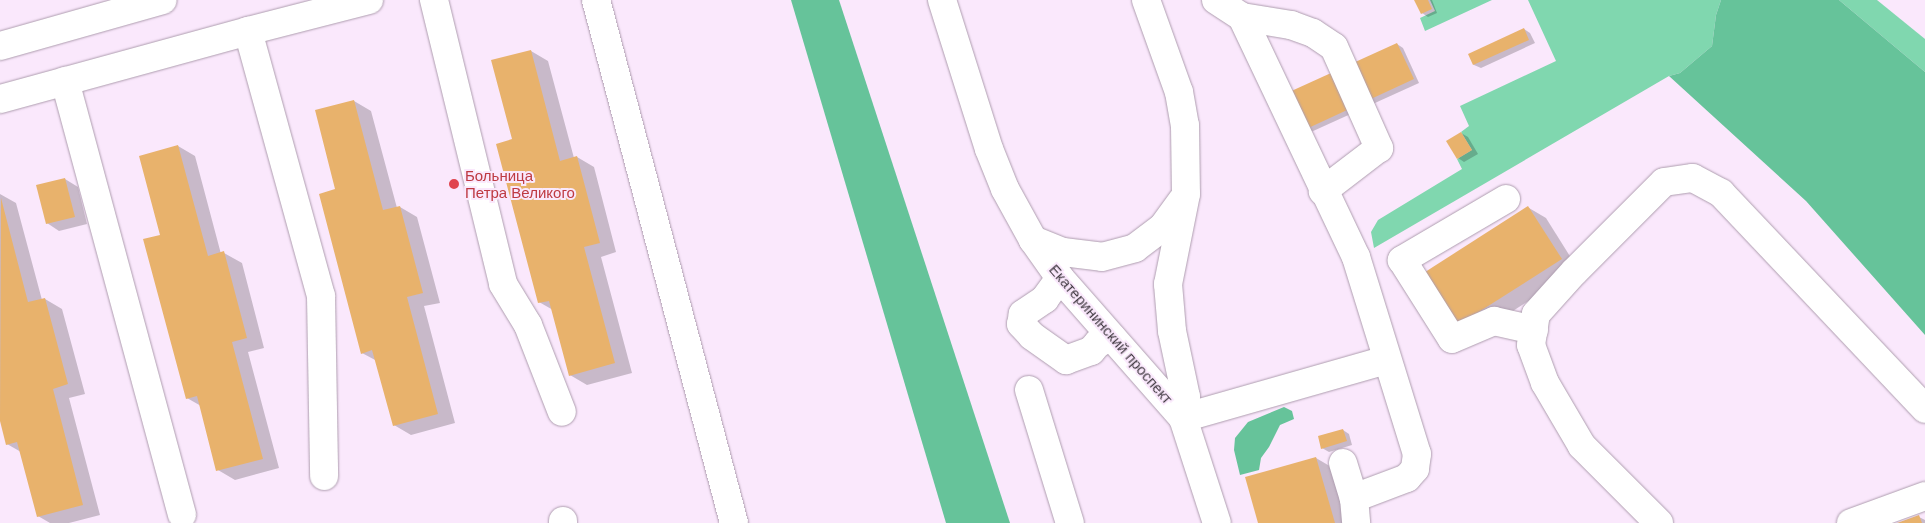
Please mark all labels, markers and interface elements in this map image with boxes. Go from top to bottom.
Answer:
place label: Больница Петра Великого [465,166,575,201]
marker: Больница Петра Великого [447,177,461,191]
street label: Екатерининский проспект [1045,261,1177,407]

